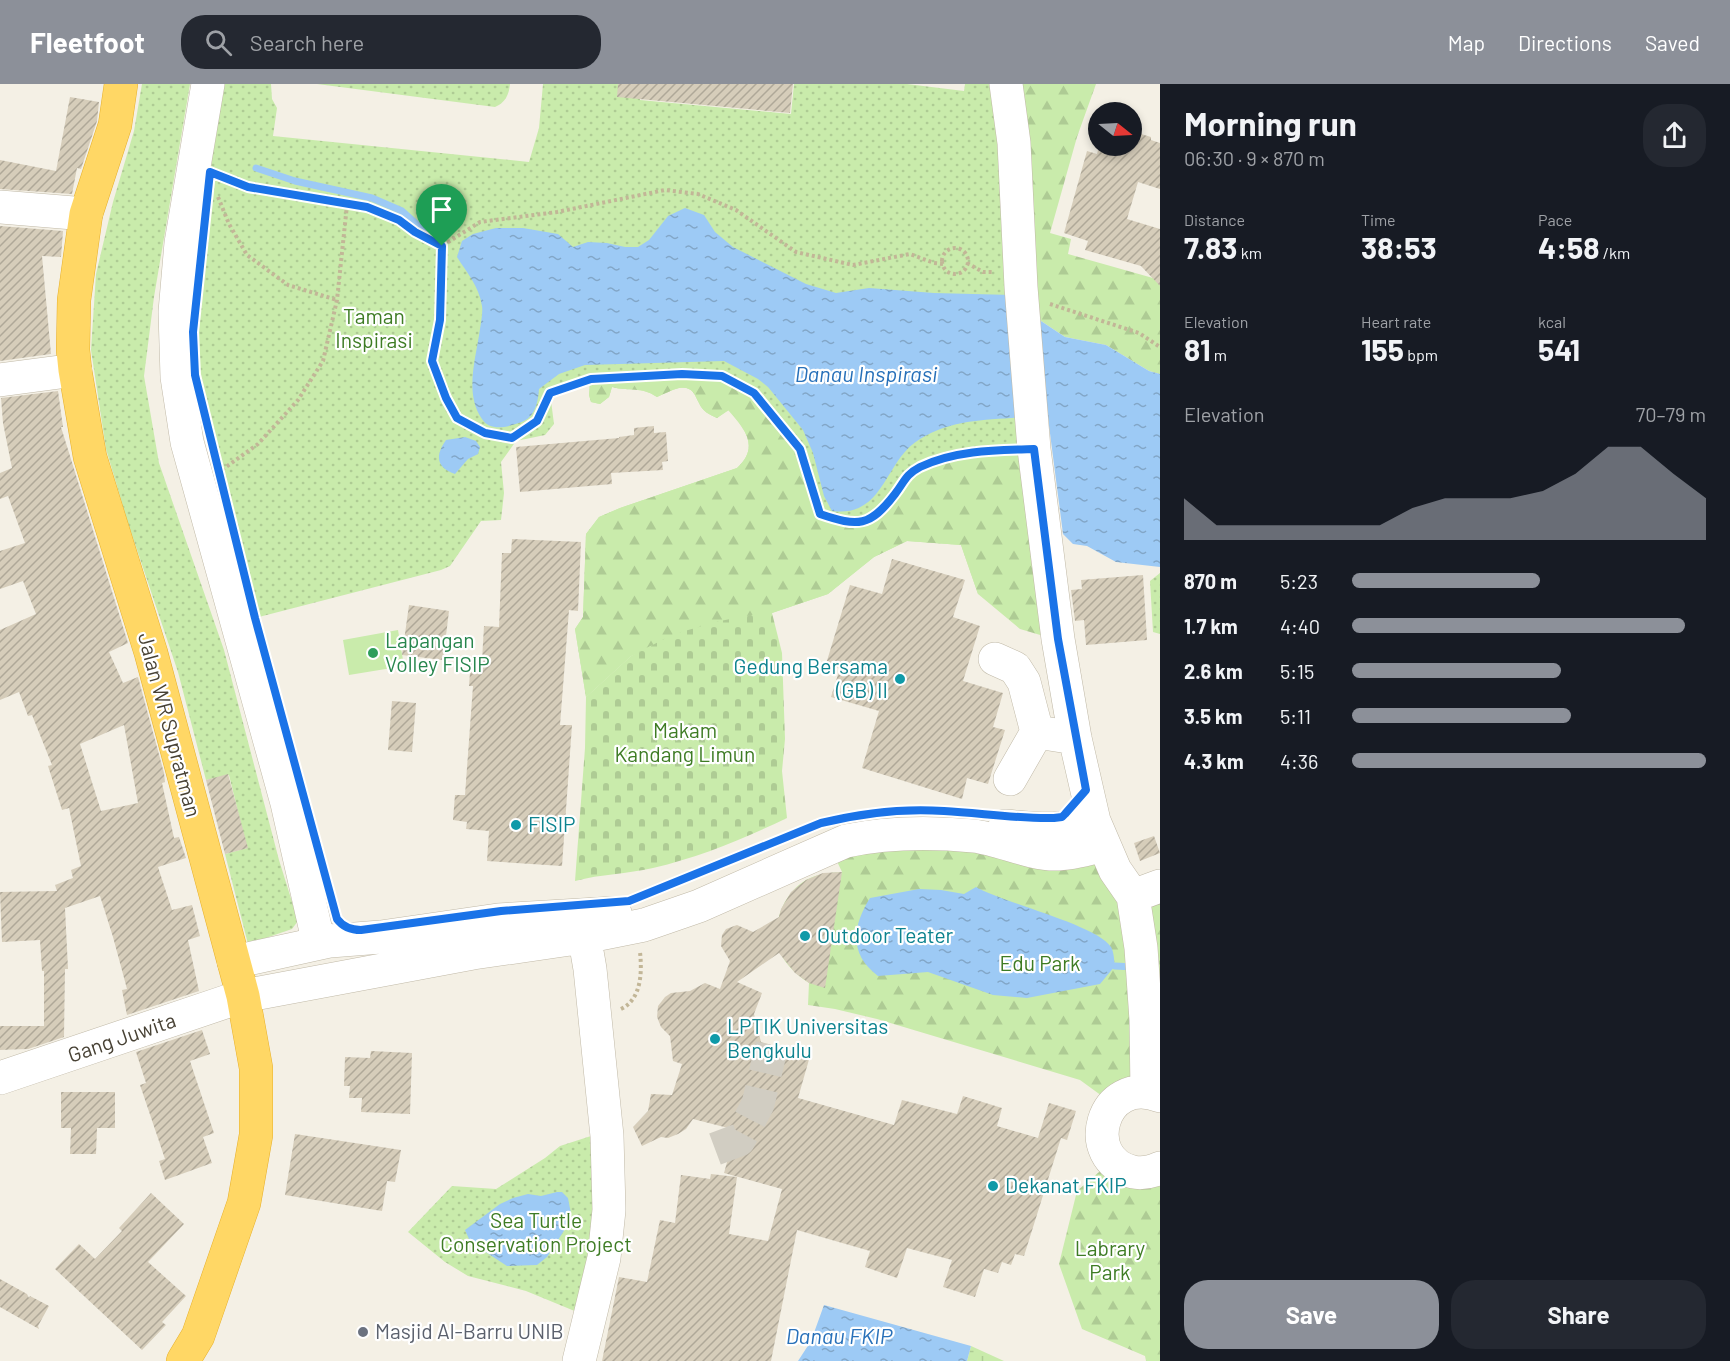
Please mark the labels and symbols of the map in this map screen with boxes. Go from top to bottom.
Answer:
north arrow [1088,102,1142,156]
pin [416,184,467,246]
park label: Taman Inspirasi [335,303,413,352]
water label: Danau Inspirasi [795,360,938,386]
place label: Lapangan Volley FISIP [385,627,490,676]
street label: Jalan WR Supratman [134,630,207,820]
marker: Lapangan Volley FISIP [366,646,380,660]
place label: Gedung Bersama (GB) II [734,653,888,702]
marker: Gedung Bersama (GB) II [893,672,907,686]
park label: Makam Kandang Limun [615,717,755,766]
place label: FISIP [528,811,576,836]
marker: FISIP [509,818,523,832]
place label: Outdoor Teater [817,922,954,947]
marker: Outdoor Teater [798,929,812,943]
park label: Edu Park [1000,950,1080,975]
street label: Gang Juwita [64,1006,179,1067]
place label: LPTIK Universitas Bengkulu [727,1013,888,1062]
marker: LPTIK Universitas Bengkulu [708,1032,722,1046]
place label: Dekanat FKIP [1005,1172,1127,1197]
marker: Dekanat FKIP [986,1179,1000,1193]
park label: Sea Turtle Conservation Project [440,1207,632,1256]
park label: Labrary Park [1075,1235,1146,1284]
place label: Masjid Al-Barru UNIB [375,1318,564,1343]
water label: Danau FKIP [786,1322,893,1348]
marker: Masjid Al-Barru UNIB [356,1325,370,1339]

